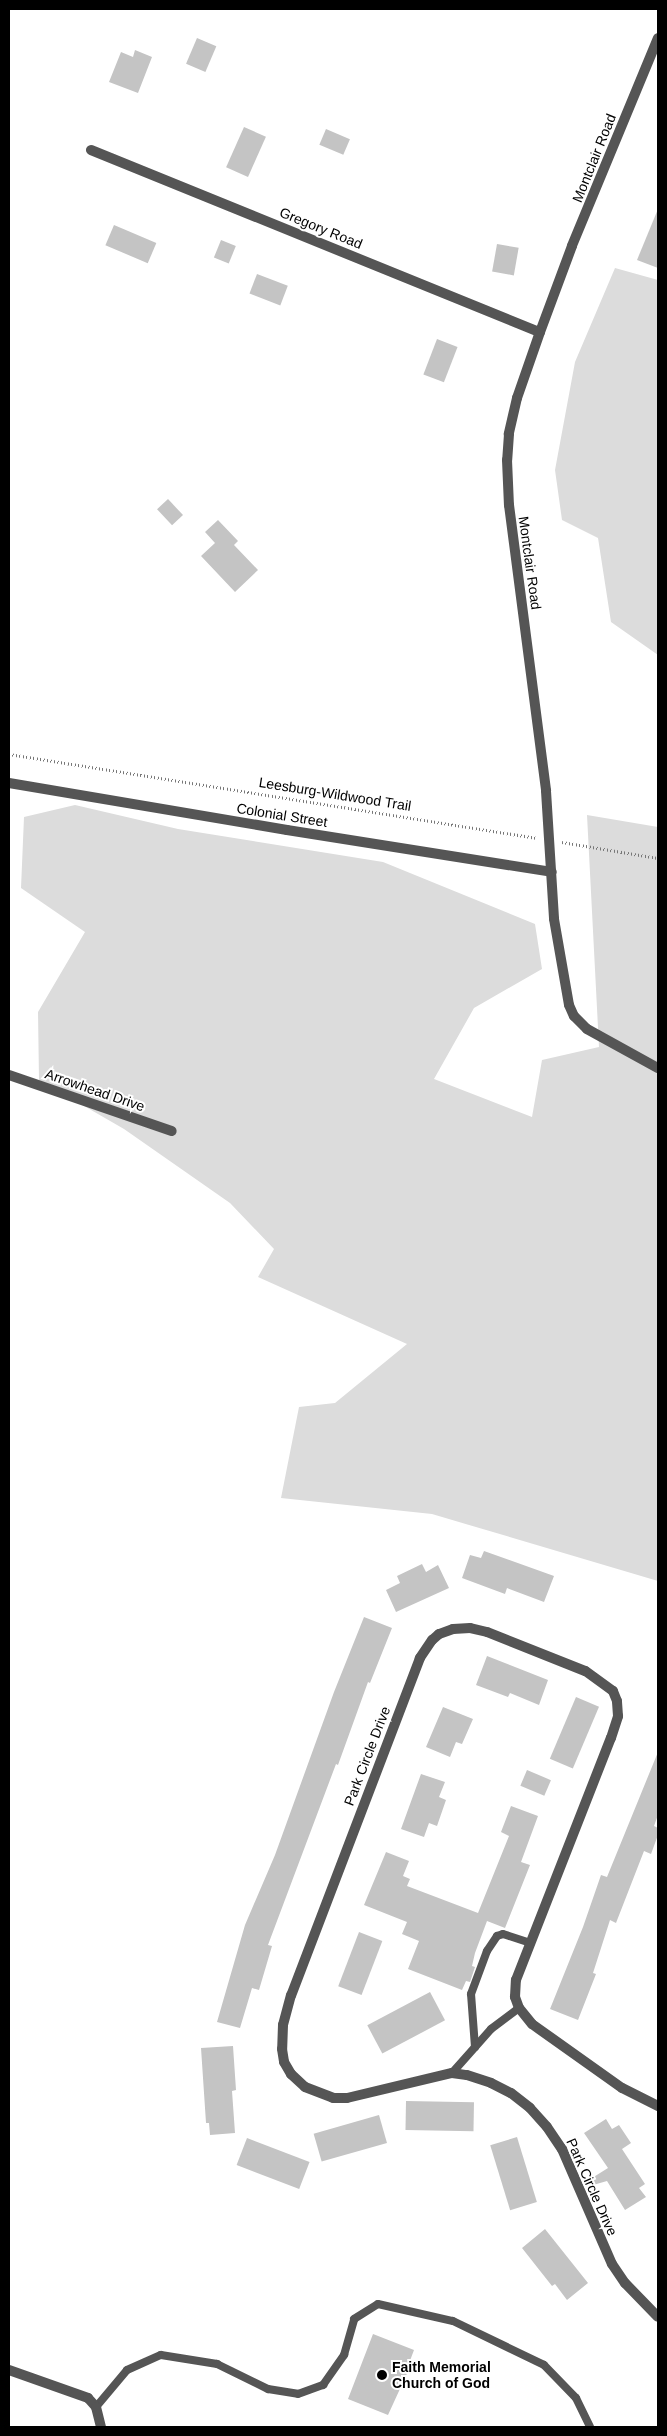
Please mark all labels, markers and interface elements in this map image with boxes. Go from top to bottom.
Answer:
street label: Montclair Road [569,111,619,205]
street label: Gregory Road [277,204,365,252]
street label: Montclair Road [515,515,545,611]
street label: Leesburg-Wildwood Trail [257,774,413,814]
street label: Colonial Street [235,800,329,830]
street label: Arrowhead Drive [43,1065,147,1115]
street label: Park Circle Drive [340,1704,394,1808]
street label: Park Circle Drive [563,2136,621,2238]
place label: Faith Memorial Church of God [392,2359,491,2392]
marker: Faith Memorial Church of God [376,2369,388,2381]

